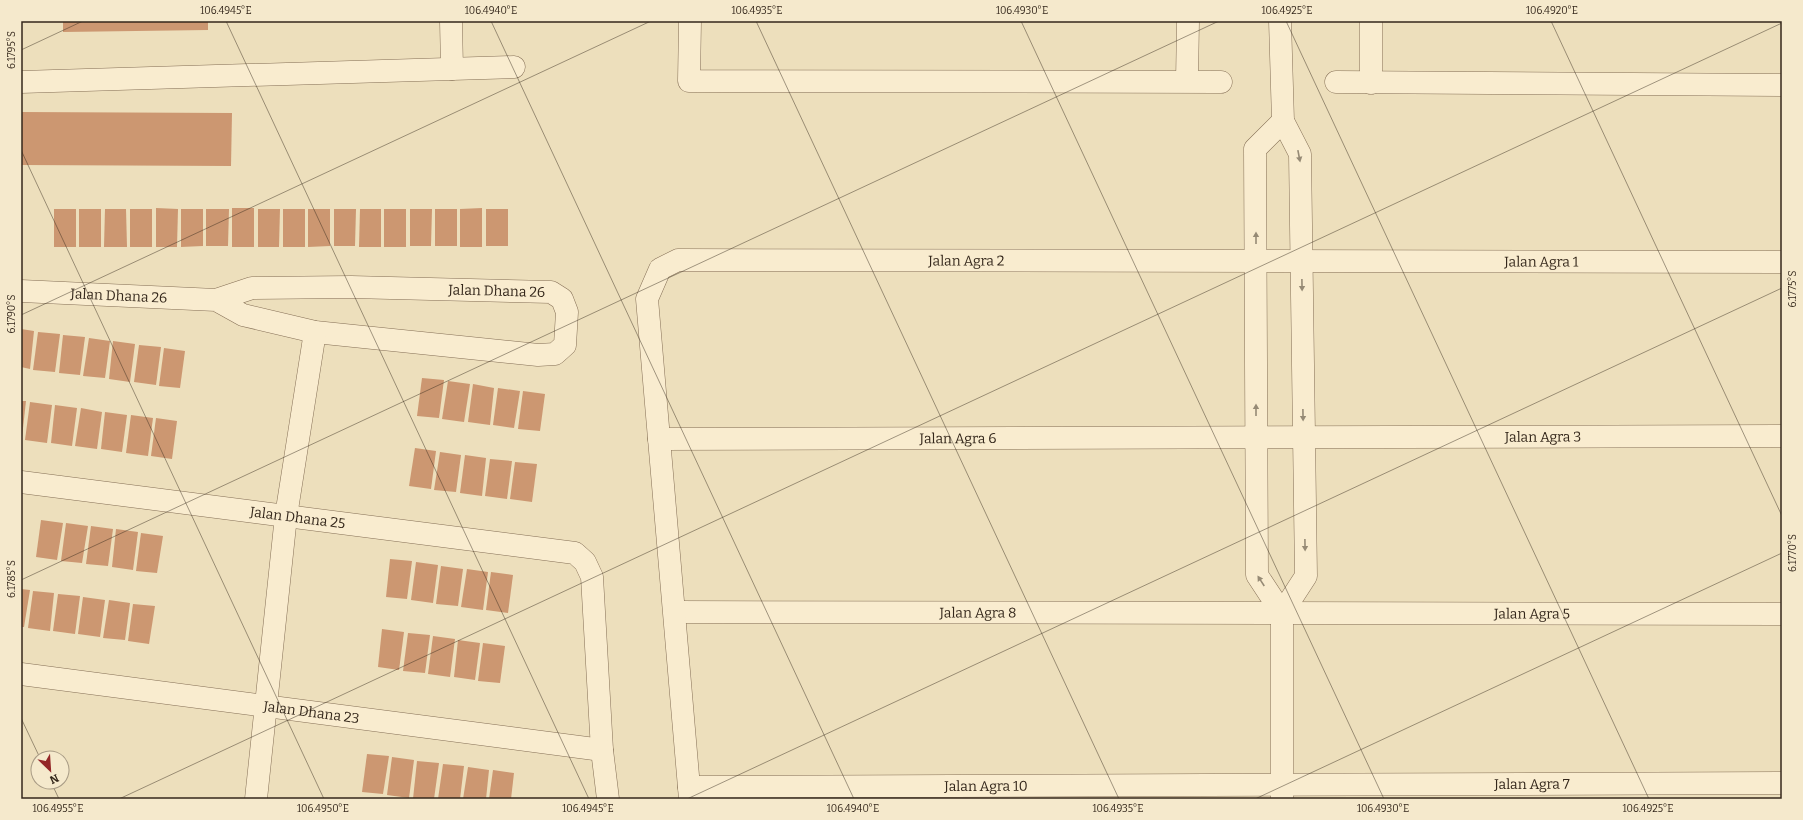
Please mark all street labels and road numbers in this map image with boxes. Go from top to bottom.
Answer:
street label: Jalan Agra 2 [927,252,1004,270]
street label: Jalan Agra 1 [1503,253,1579,271]
street label: Jalan Dhana 26 [447,281,545,301]
street label: Jalan Dhana 26 [69,285,168,307]
street label: Jalan Agra 3 [1504,429,1581,446]
street label: Jalan Agra 6 [919,430,996,447]
street label: Jalan Dhana 25 [248,503,346,532]
street label: Jalan Agra 8 [938,604,1017,622]
street label: Jalan Agra 5 [1493,605,1570,623]
street label: Jalan Dhana 23 [261,698,360,727]
street label: Jalan Agra 7 [1493,776,1570,793]
street label: Jalan Agra 10 [943,778,1028,795]

